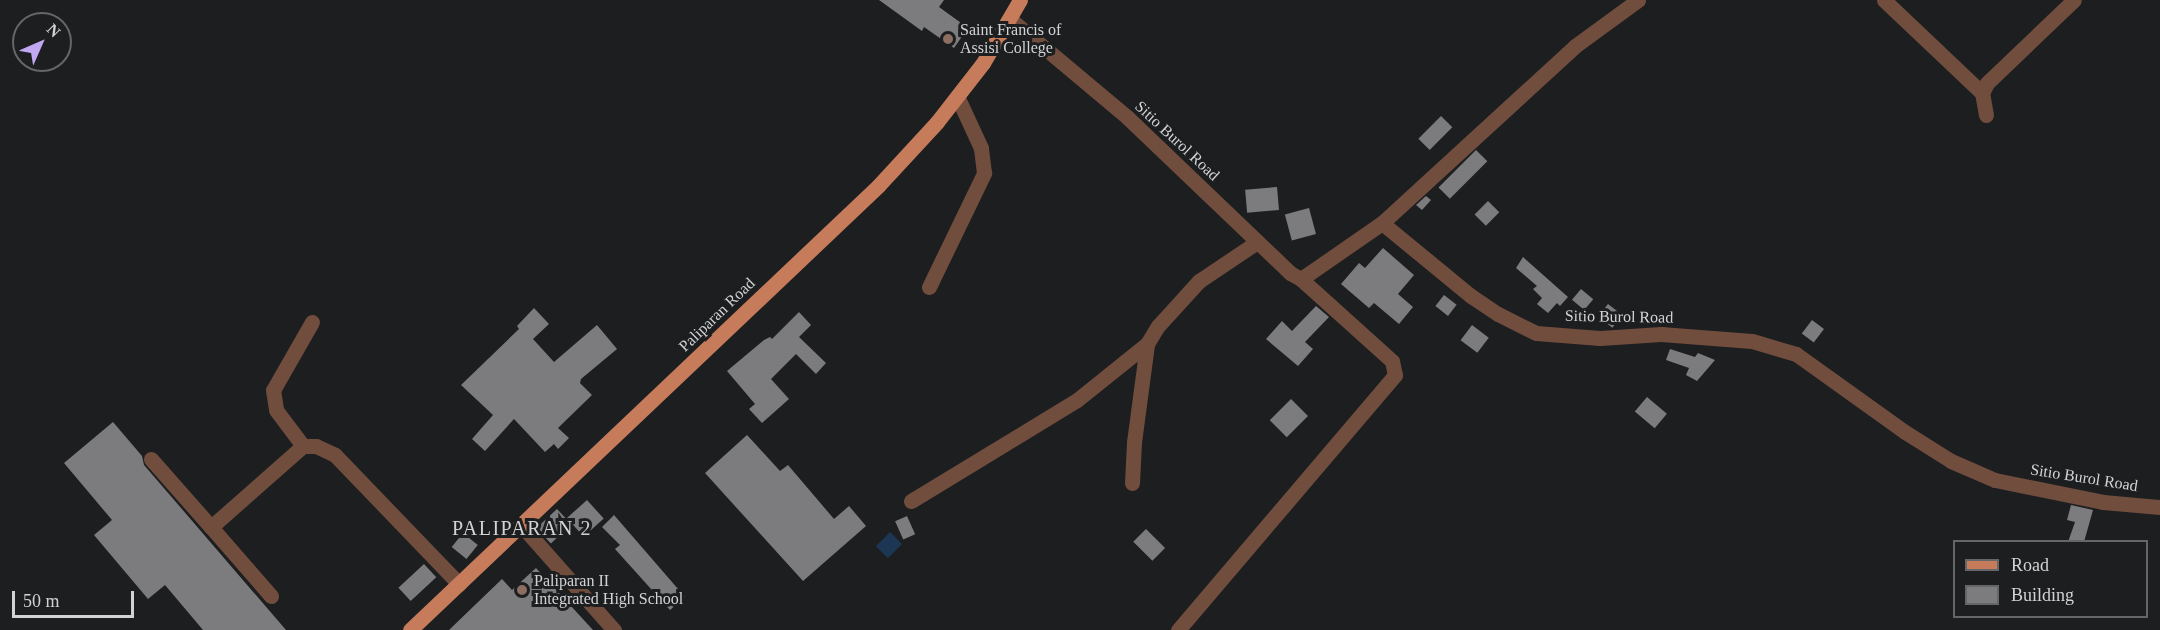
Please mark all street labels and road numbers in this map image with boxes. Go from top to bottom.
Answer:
street label: Sitio Burol Road [1131,97,1223,185]
street label: Paliparan Road [675,274,759,356]
street label: Sitio Burol Road [1565,306,1673,328]
street label: Sitio Burol Road [2029,460,2139,496]

